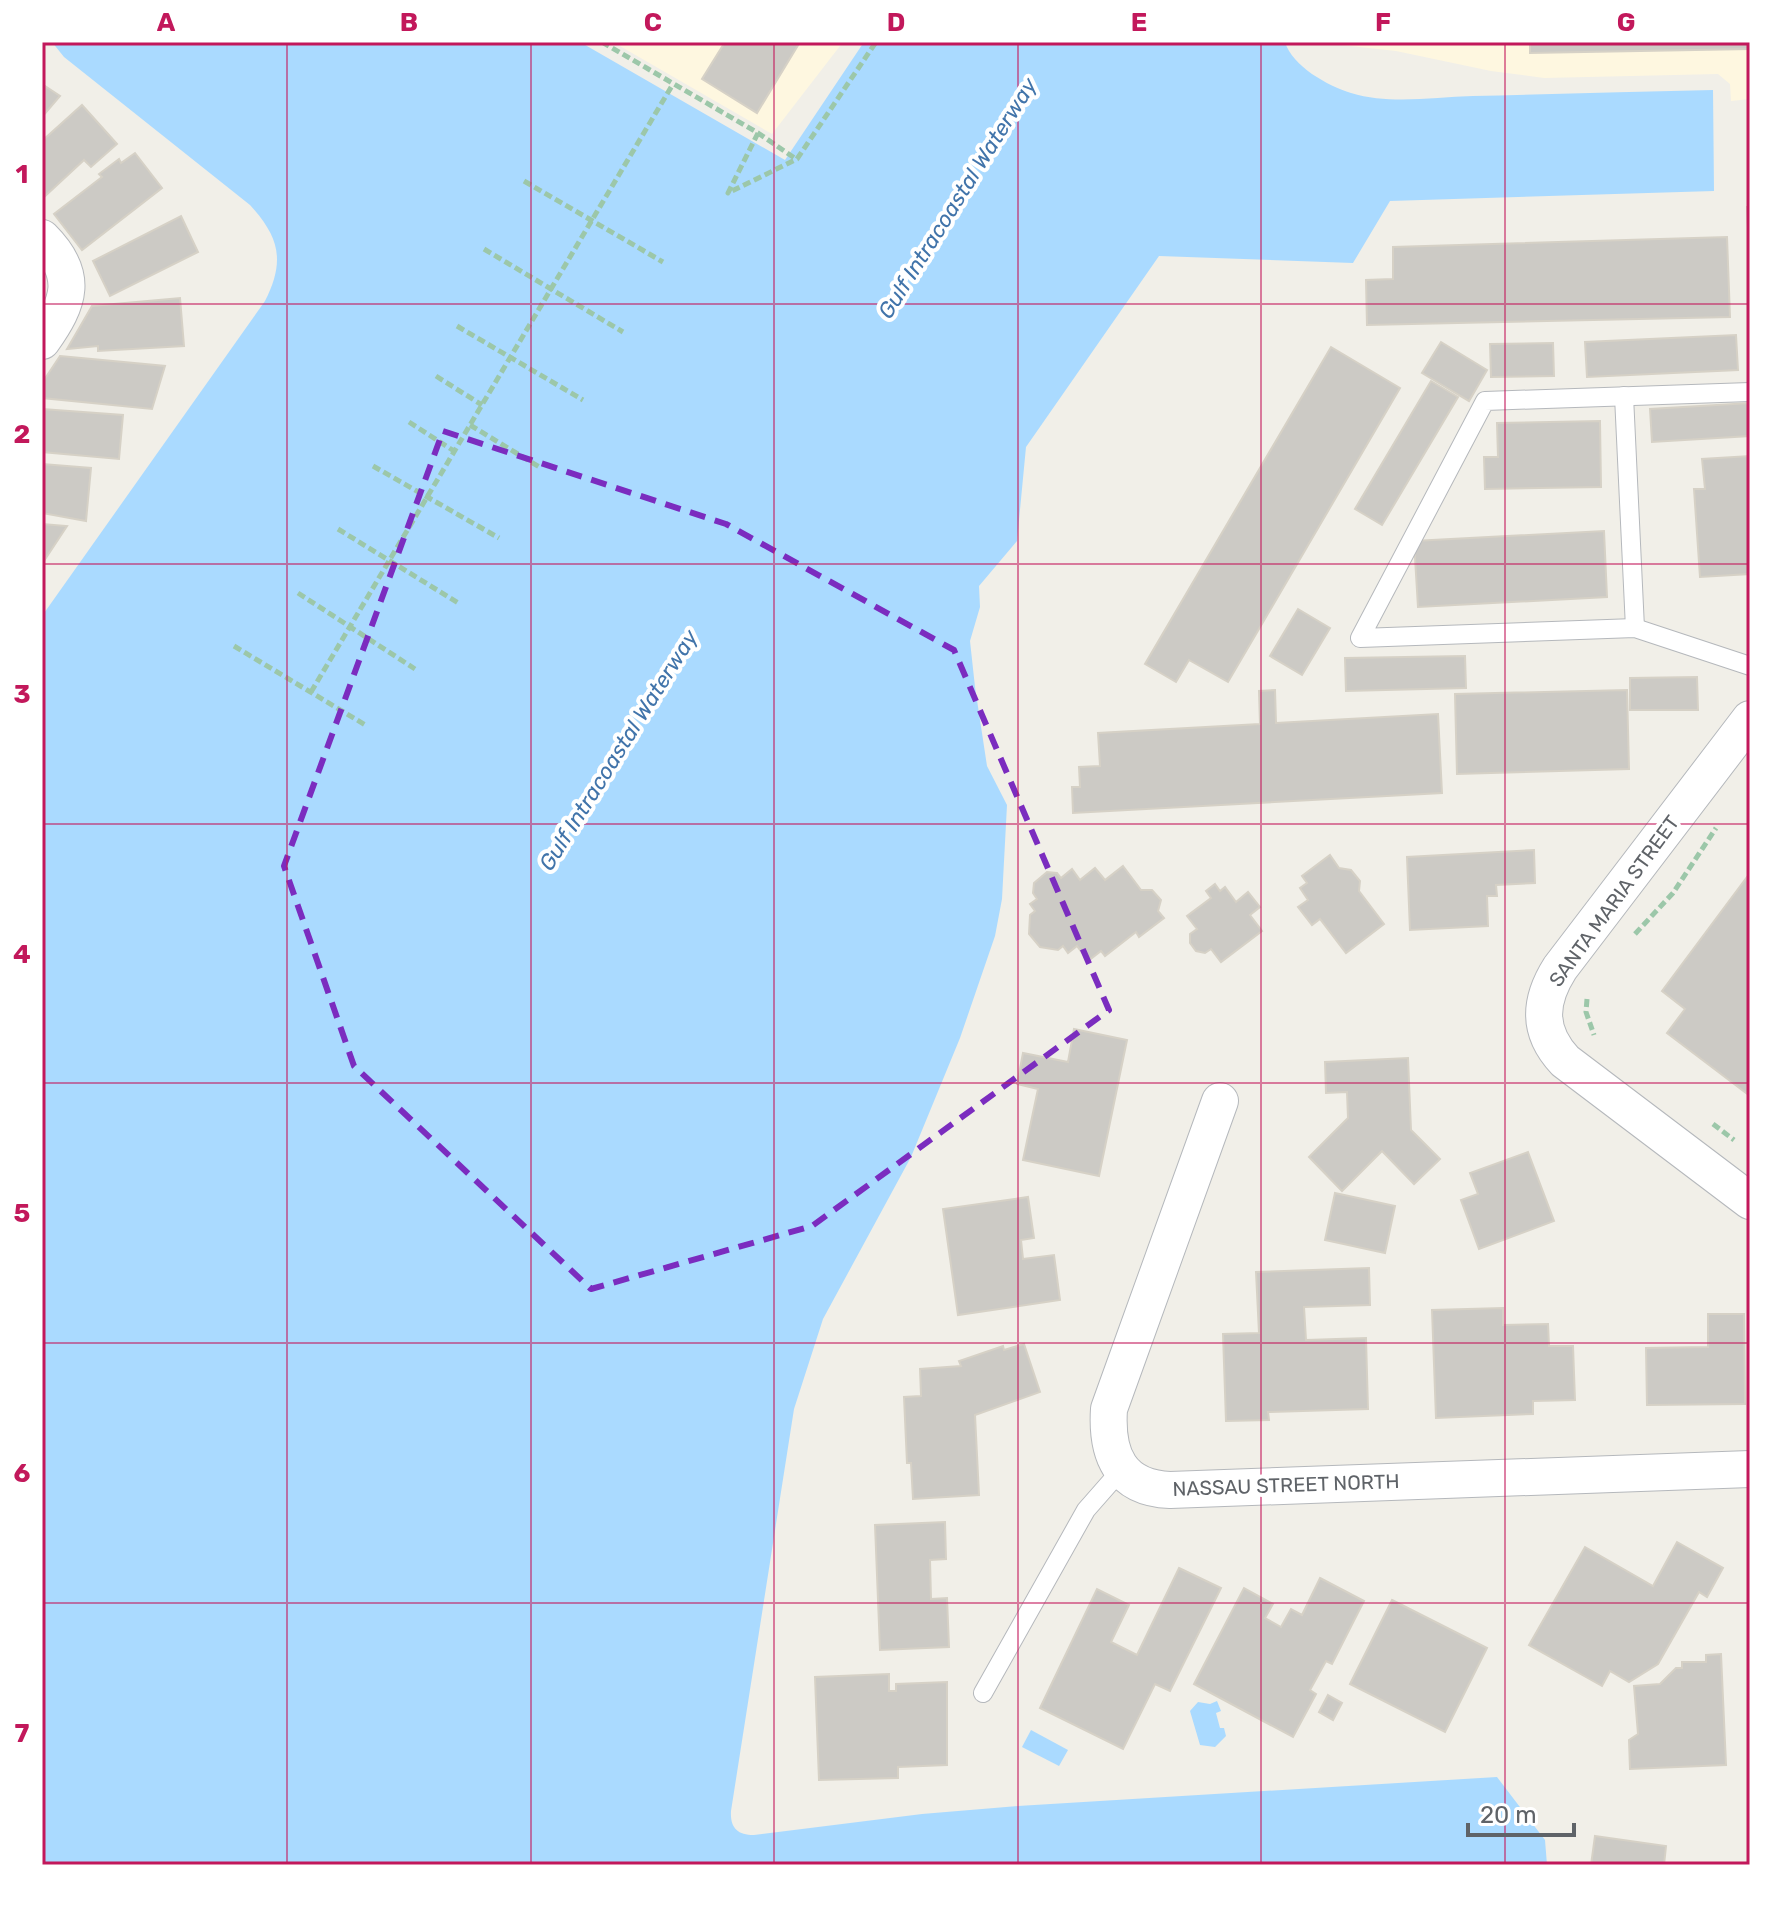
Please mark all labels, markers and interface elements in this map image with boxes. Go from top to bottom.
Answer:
text: A [157,7,176,38]
text: B [400,7,418,38]
text: C [644,7,662,38]
text: D [887,7,905,38]
text: E [1131,7,1147,38]
text: F [1375,7,1391,38]
text: G [1617,7,1635,38]
water label: Gulf Intracoastal Waterway [872,72,1043,324]
text: 1 [16,159,28,190]
text: 2 [14,419,30,450]
water label: Gulf Intracoastal Waterway [533,624,704,876]
text: 3 [13,679,31,710]
street label: SANTA MARIA STREET [1544,810,1684,991]
text: 4 [13,939,31,970]
text: 5 [14,1198,30,1229]
text: 6 [14,1458,31,1489]
street label: NASSAU STREET NORTH [1172,1469,1400,1501]
text: 7 [15,1718,30,1749]
scale bar [1468,1787,1574,1837]
text: 20 m [1480,1801,1537,1829]

